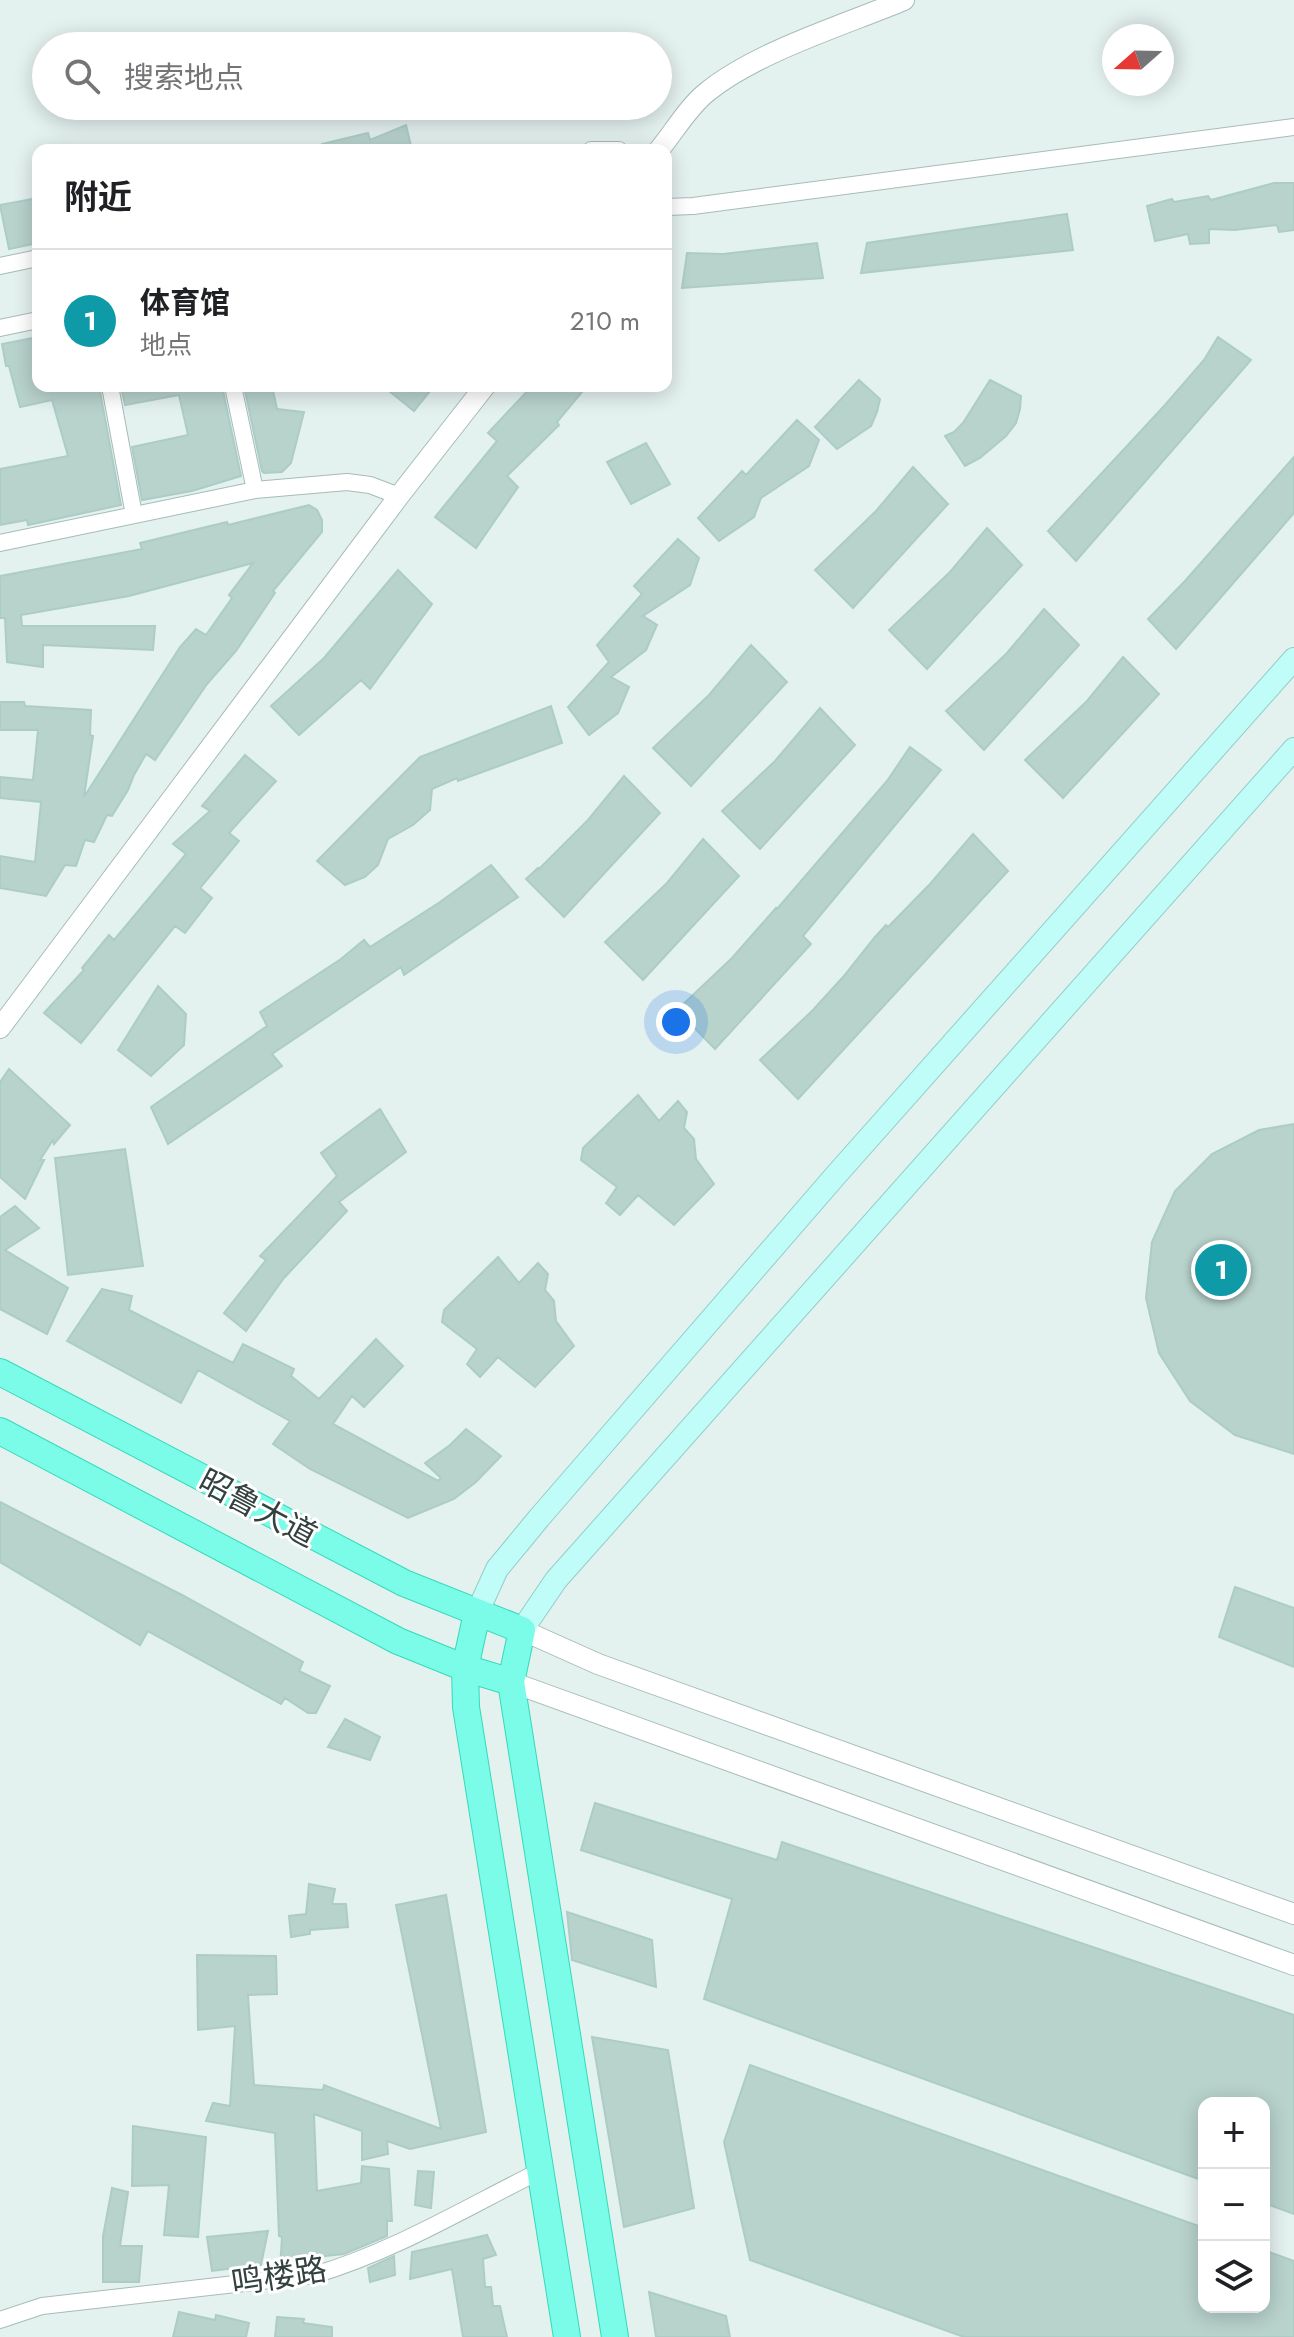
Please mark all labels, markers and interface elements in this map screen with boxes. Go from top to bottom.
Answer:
north arrow [1102,24,1174,96]
search box [32,32,672,120]
icon: search [60,54,104,98]
text: 搜索地点 [124,56,244,99]
text: 附近 [64,173,132,222]
text: 体育馆 [140,281,230,324]
text: 1 [83,302,97,340]
text: 210 m [570,302,640,340]
text: 地点 [140,326,192,364]
your location [656,1002,696,1042]
pin: 1 [1195,1240,1247,1300]
street label: 昭鲁大道 [191,1458,325,1558]
map controls [1198,2097,1270,2313]
button: + [1198,2097,1270,2169]
button: − [1198,2169,1270,2241]
button: layers [1198,2241,1270,2313]
street label: 鸣楼路 [228,2246,330,2306]

